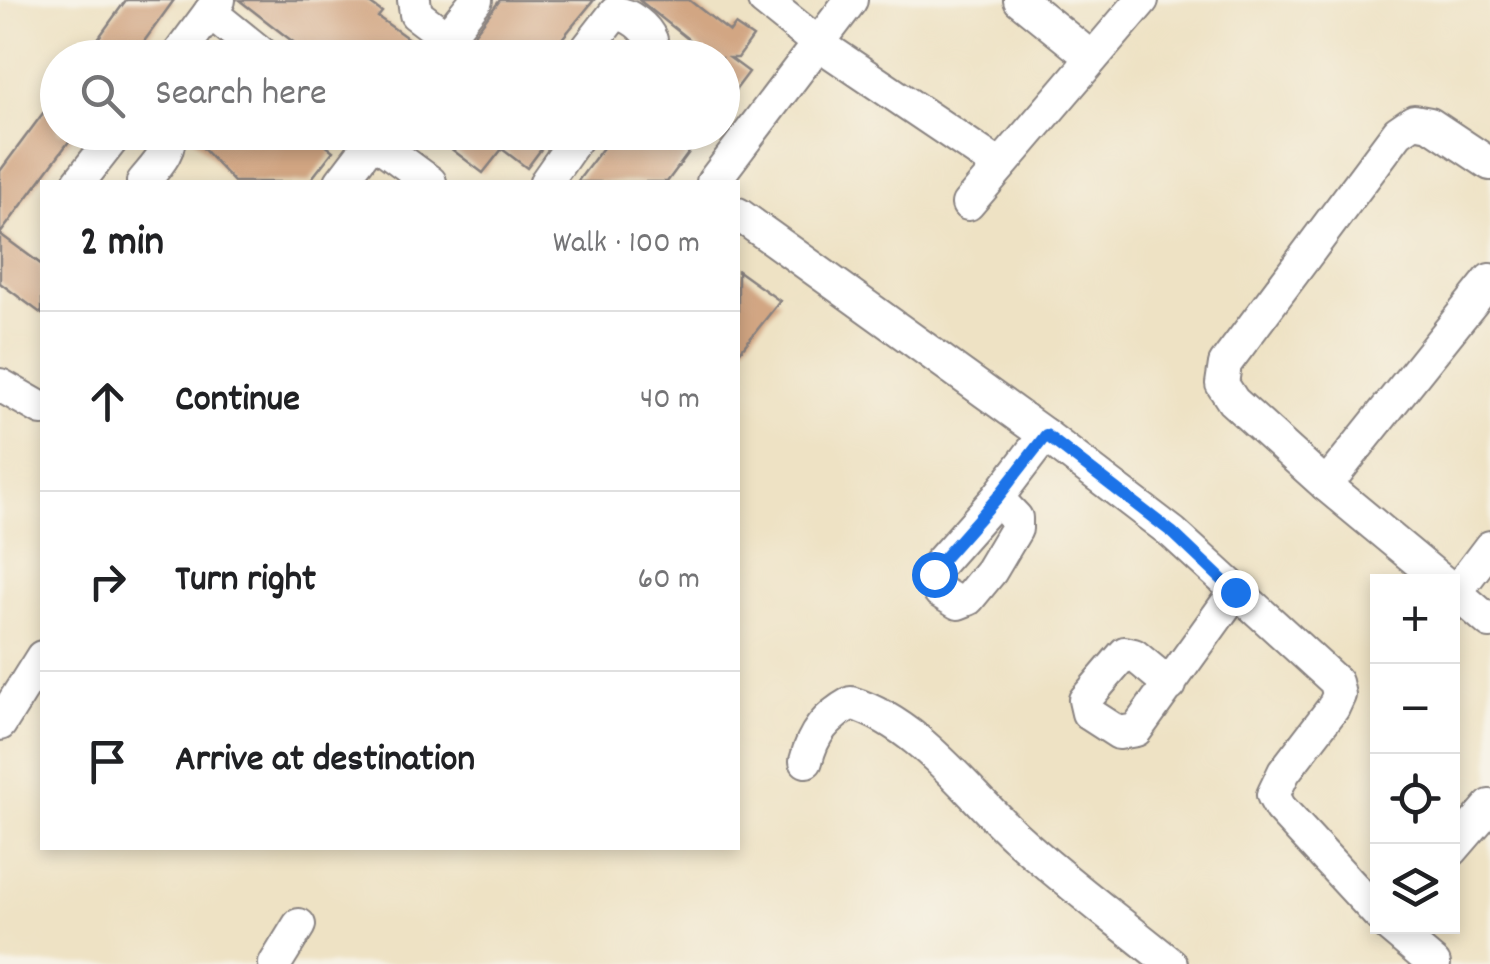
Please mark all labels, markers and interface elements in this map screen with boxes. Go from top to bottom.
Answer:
search box [40,40,740,150]
icon: search [75,68,130,123]
text: Search here [155,68,327,123]
text: 2 min [80,215,164,275]
text: Walk · 100 m [553,222,700,268]
icon: ahead [80,374,135,429]
text: Continue [175,374,300,429]
text: 40 m [640,378,700,424]
route start [912,552,958,598]
icon: right [80,554,135,609]
text: Turn right [175,554,316,609]
text: 60 m [638,558,700,604]
route end [1213,570,1259,616]
map controls [1370,574,1460,934]
button: + [1370,574,1460,664]
button: − [1370,664,1460,754]
icon: arrive [80,734,135,789]
text: Arrive at destination [175,734,475,789]
button: locate [1370,754,1460,844]
button: layers [1370,844,1460,934]

